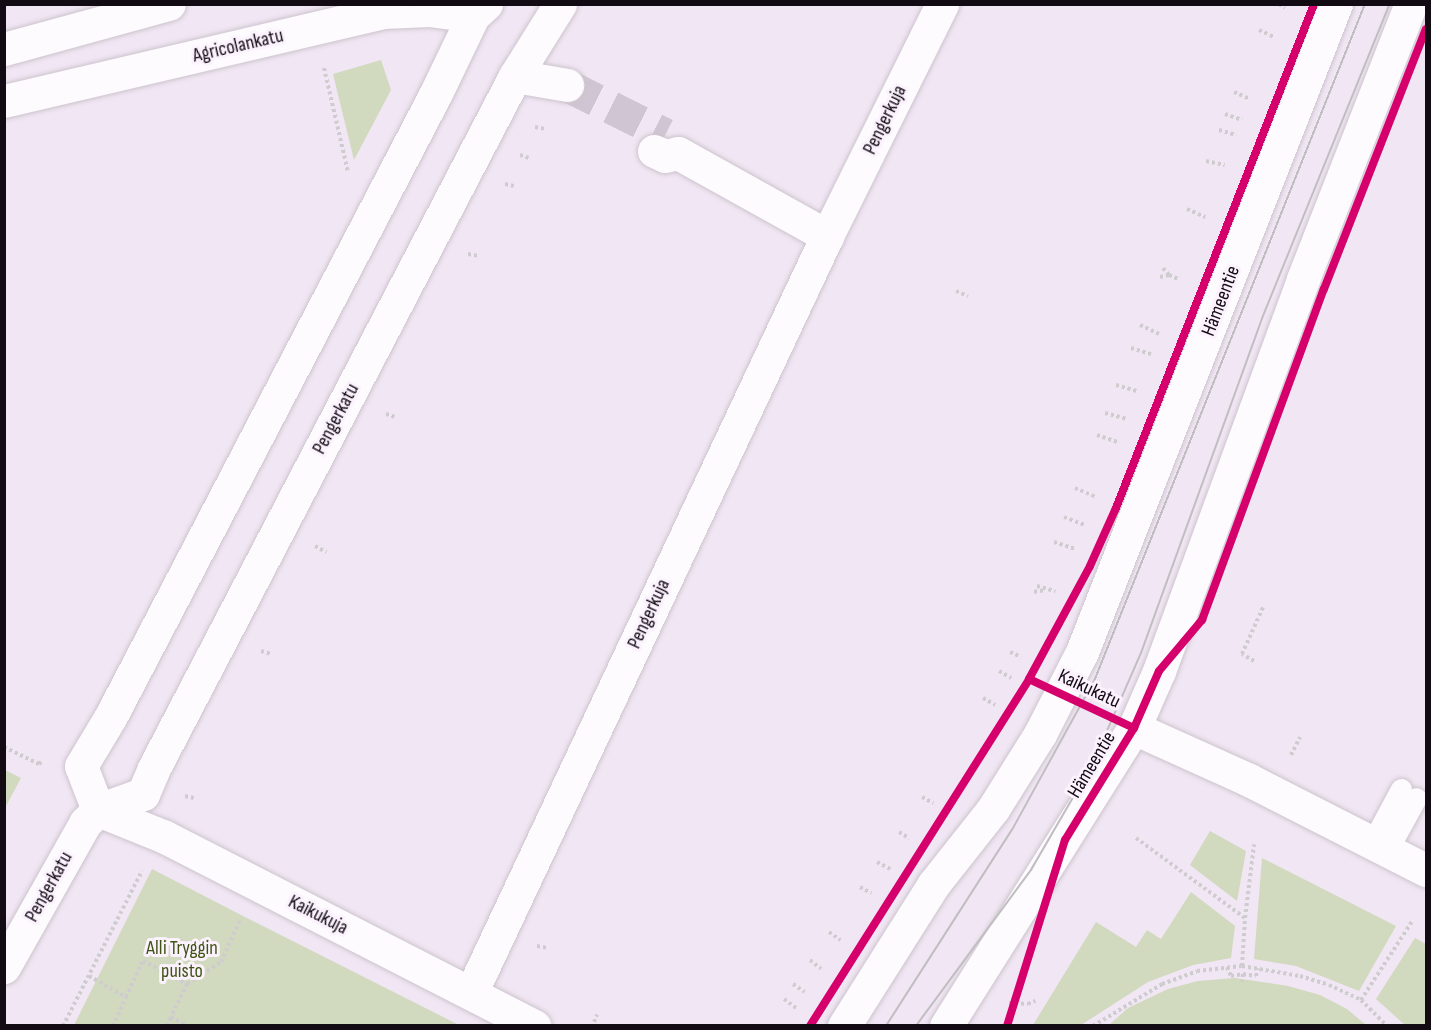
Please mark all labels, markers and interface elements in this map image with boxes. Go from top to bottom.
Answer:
street label: Agricolankatu [190,24,286,68]
street label: Pengerkuja [858,81,912,159]
street label: Hämeentie [1197,262,1245,340]
street label: Pengerkatu [307,380,365,458]
street label: Pengerkuja [622,575,676,653]
street label: Kaikukatu [1054,664,1124,714]
street label: Hämeentie [1063,727,1121,803]
street label: Pengerkatu [20,848,78,926]
street label: Kaikukuja [284,890,352,940]
park label: Alli Tryggin puisto [146,936,218,983]

